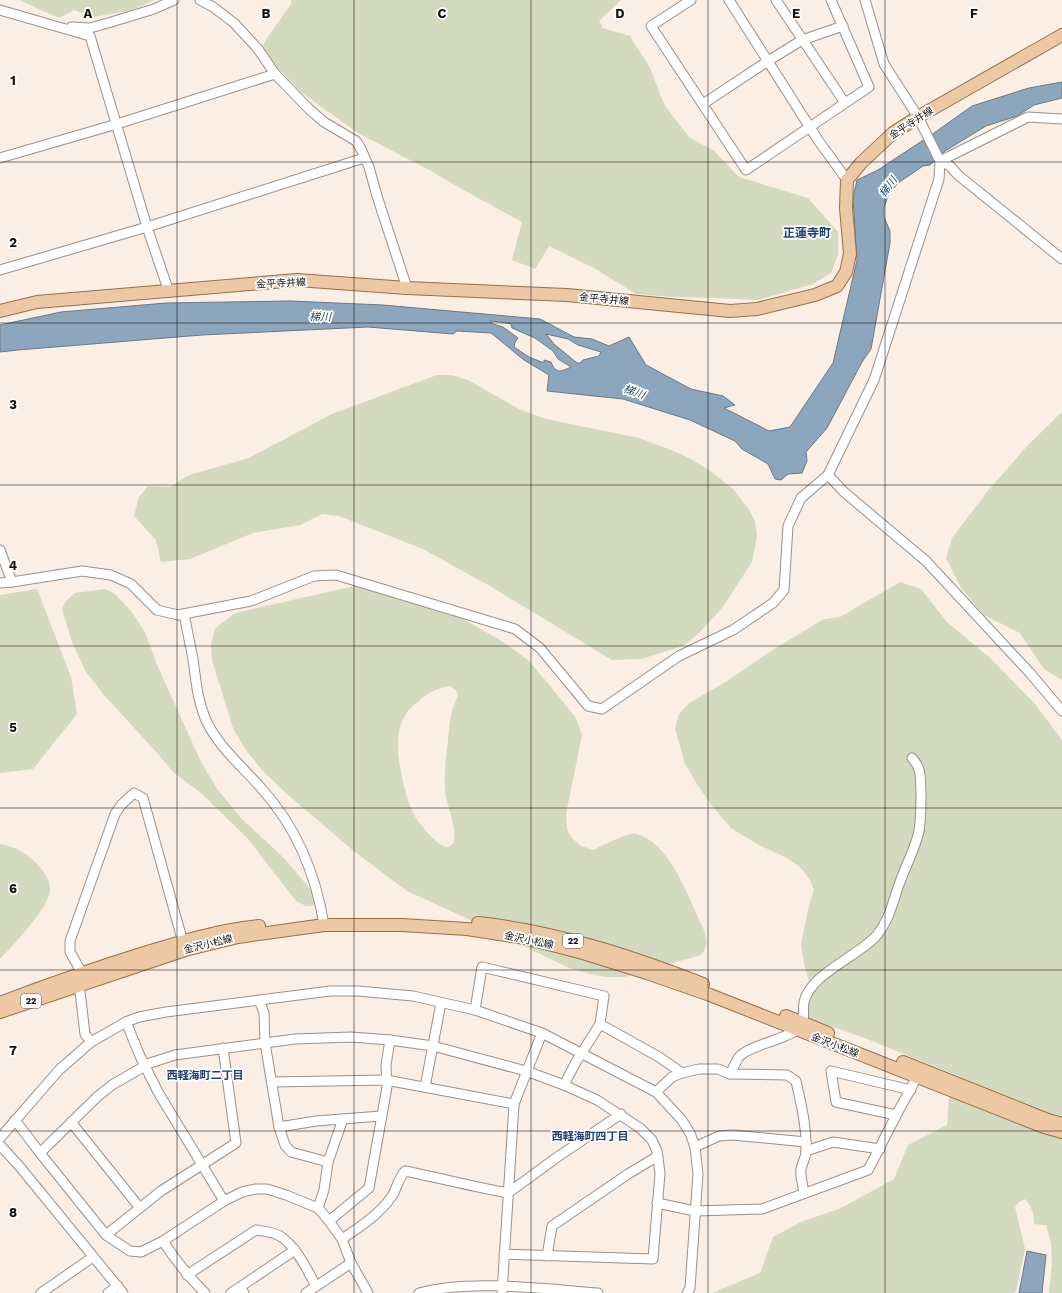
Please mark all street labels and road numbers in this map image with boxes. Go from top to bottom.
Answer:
street label: 金平寺井線 [887,105,935,141]
street label: 金平寺井線 [256,276,306,290]
street label: 金平寺井線 [579,291,629,307]
street label: 金沢小松線 [503,929,555,951]
street label: 金沢小松線 [182,933,234,955]
road number: 22 [563,934,583,948]
road number: 22 [21,994,41,1008]
street label: 金沢小松線 [810,1031,860,1059]

